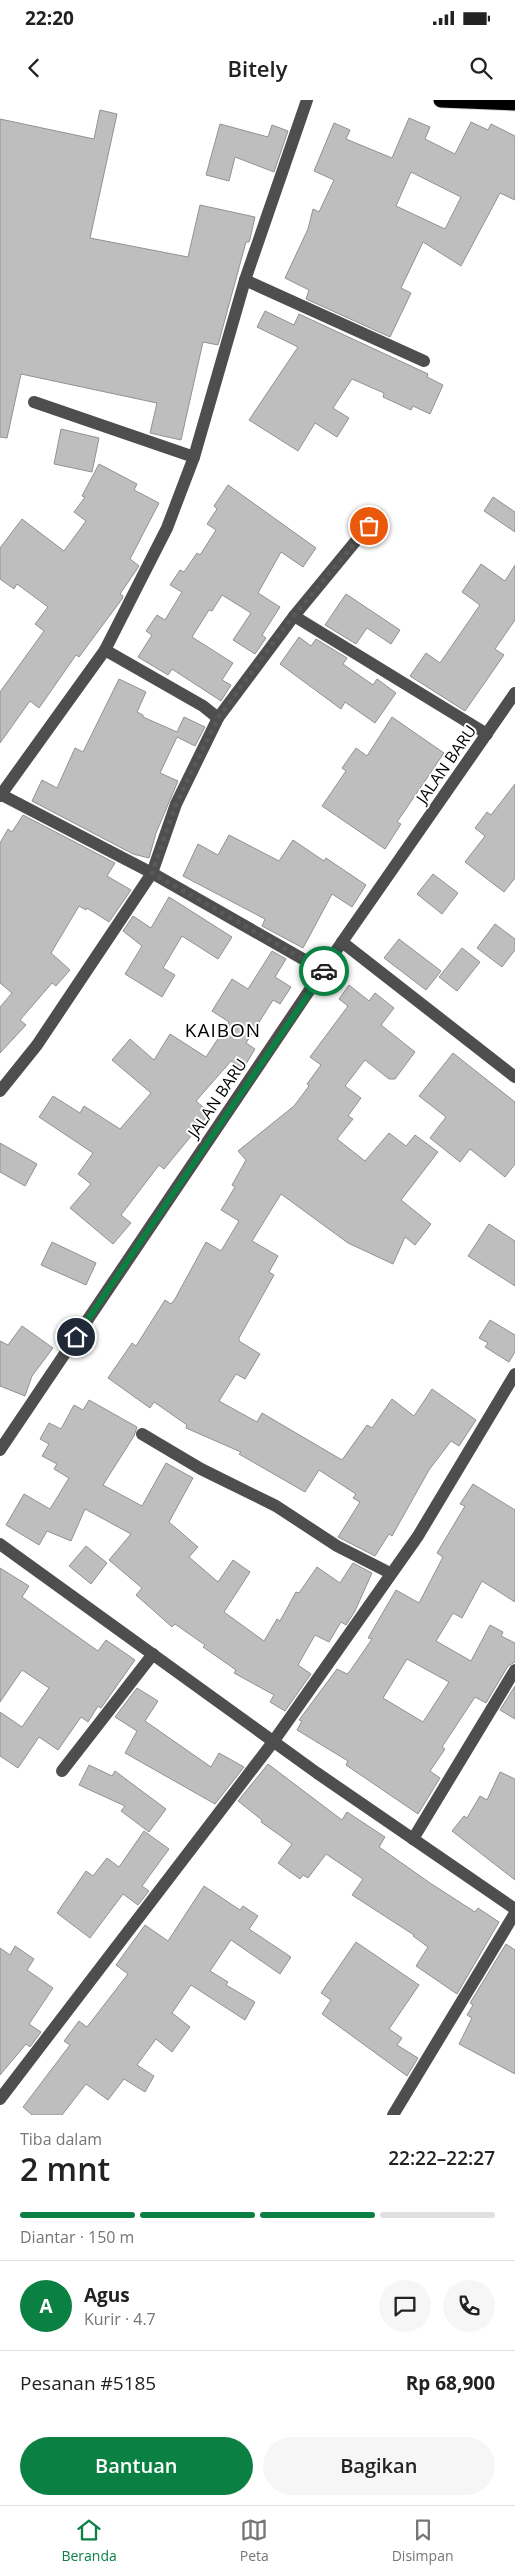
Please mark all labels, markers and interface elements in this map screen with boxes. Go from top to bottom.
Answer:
text: 22:20 [25,5,74,31]
text: Bitely [228,53,287,83]
icon: back [20,54,48,82]
icon: search [467,54,495,82]
pin [348,505,390,547]
icon: bag [355,512,383,540]
street label: JALAN BARU [410,720,481,809]
courier [299,946,349,996]
icon: car [310,957,338,985]
district label: KAIBON [185,1017,261,1043]
street label: JALAN BARU [181,1054,252,1144]
pin [55,1316,97,1358]
icon: home [62,1323,90,1351]
text: Tiba dalam [20,2128,102,2150]
text: 22:22–22:27 [388,2145,495,2171]
text: 2 mnt [20,2147,110,2190]
text: Diantar · 150 m [20,2226,134,2248]
button: chat [379,2280,431,2332]
button: phone [443,2280,495,2332]
text: Agus [84,2282,130,2308]
text: A [39,2293,53,2319]
text: Kurir · 4.7 [84,2308,156,2330]
text: Pesanan #5185 [20,2370,156,2396]
text: Rp 68,900 [406,2370,495,2396]
button: Bantuan [20,2437,253,2495]
button: Bagikan [263,2437,495,2495]
tab: Beranda [61,2516,117,2565]
tab: Peta [240,2516,269,2565]
tab: Disimpan [392,2516,454,2565]

